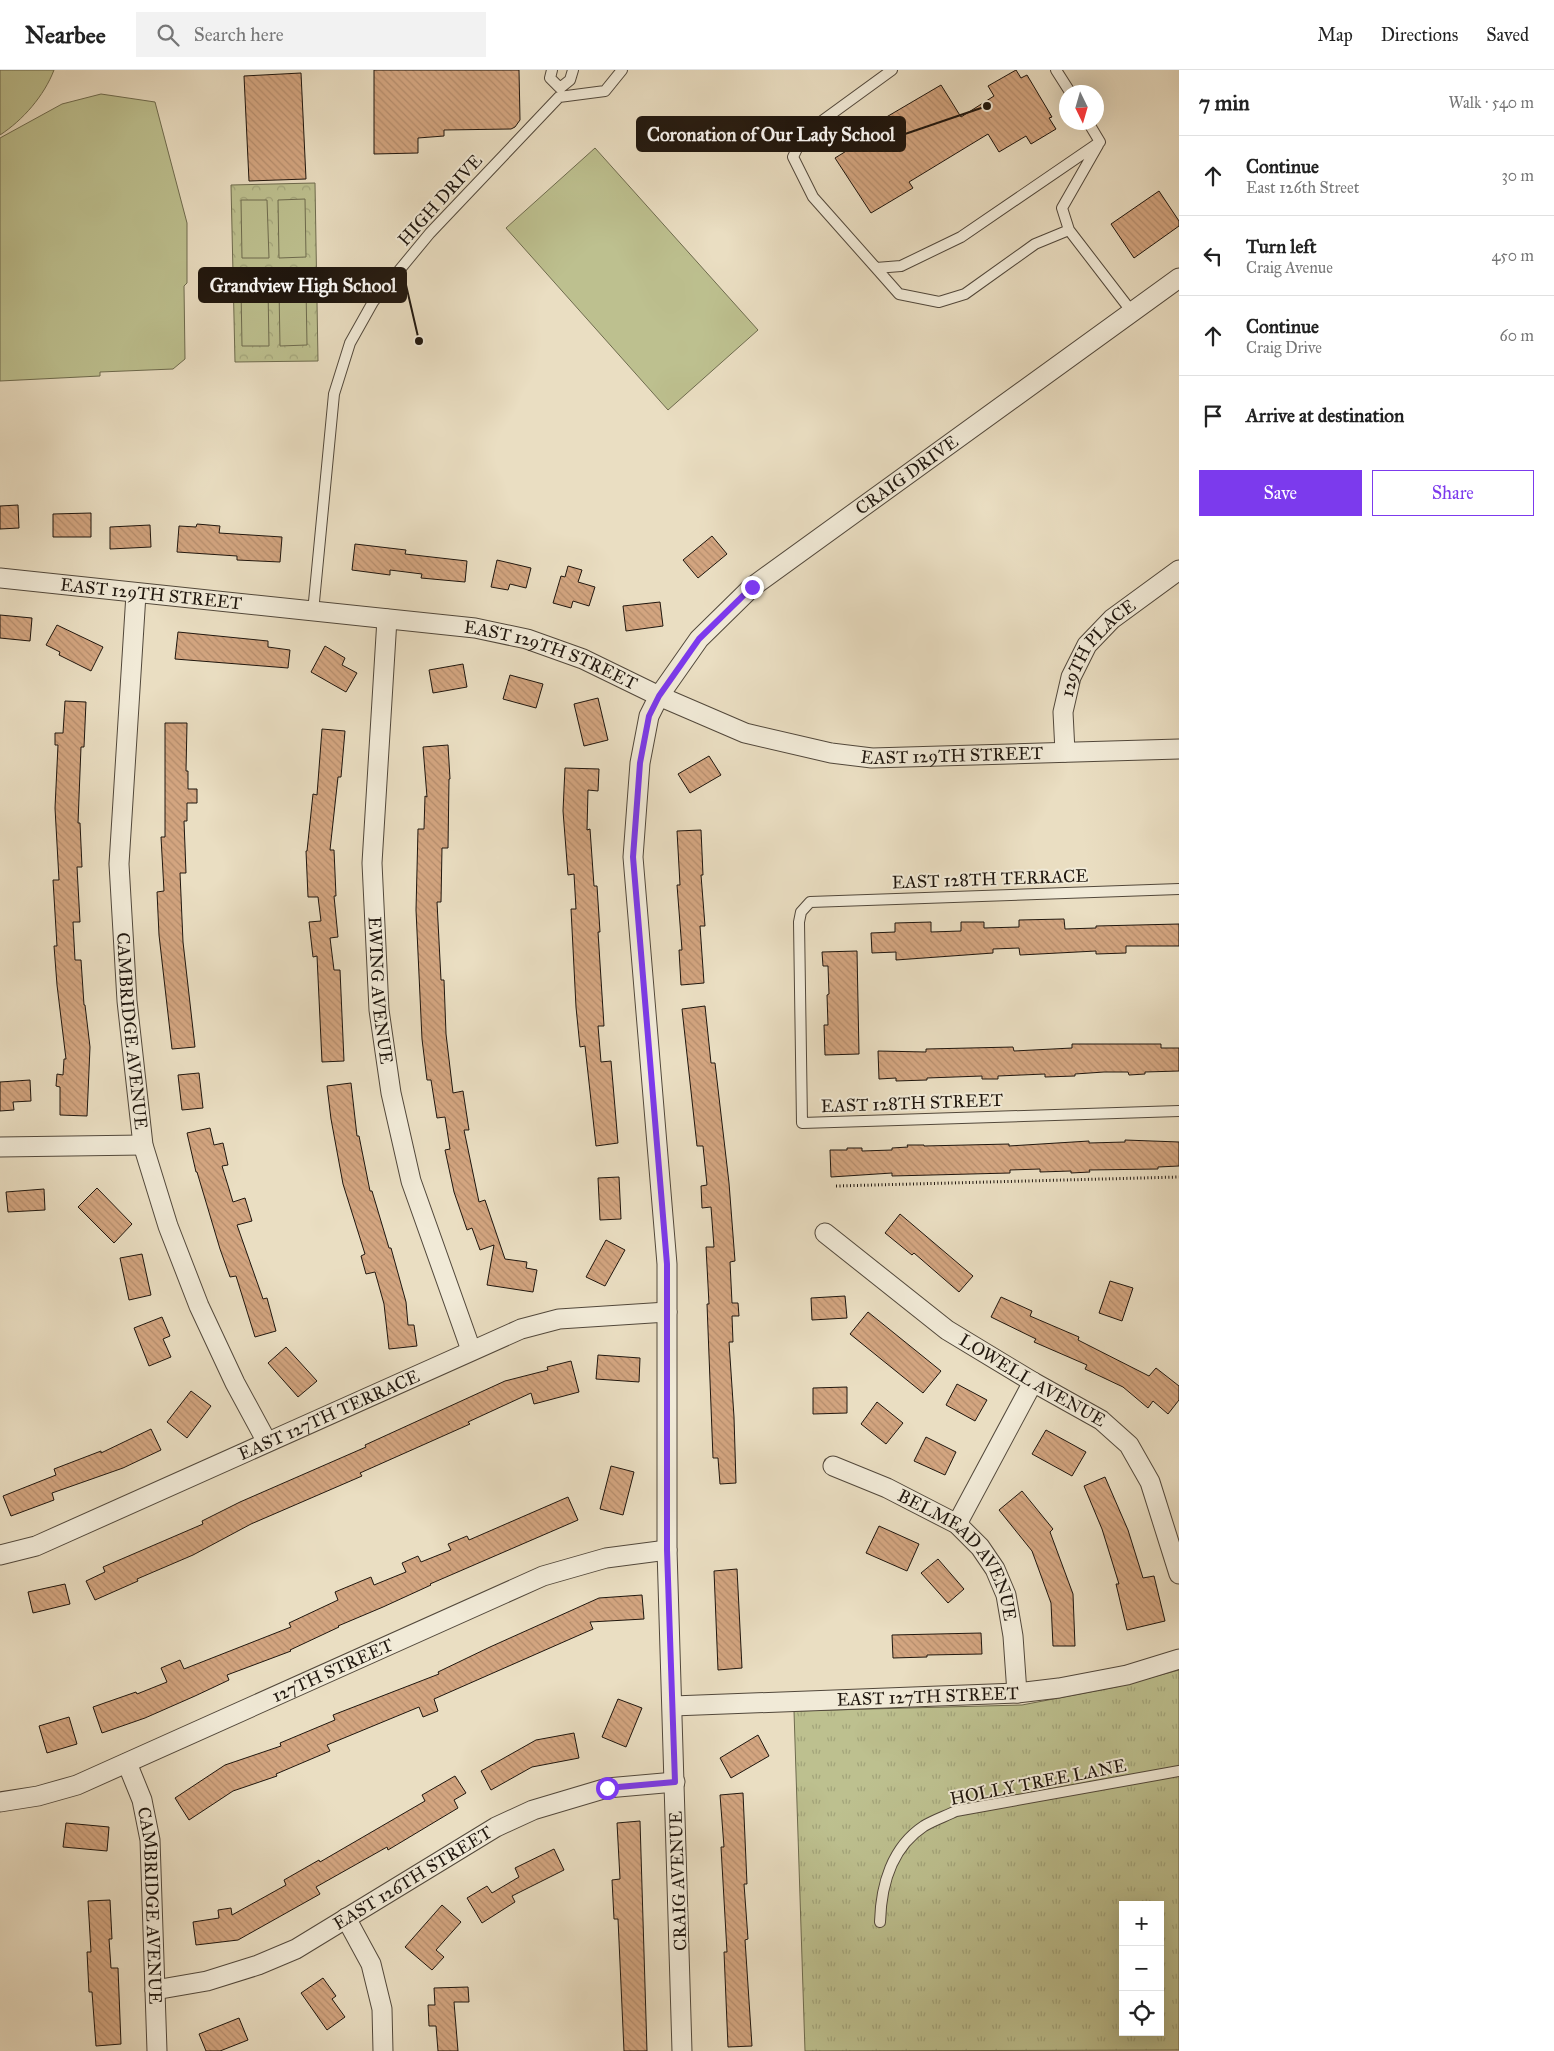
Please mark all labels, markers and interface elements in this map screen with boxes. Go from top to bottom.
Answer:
search box [136,12,486,57]
text: Nearbee [25,20,106,50]
icon: search [154,21,182,49]
text: Search here [194,23,284,46]
text: Map [1317,24,1353,46]
text: Directions [1381,24,1458,46]
text: Saved [1486,24,1529,46]
north arrow [1059,85,1104,130]
text: 7 min [1199,90,1250,116]
text: Walk · 540 m [1449,93,1534,112]
callout: Coronation of Our Lady School [637,117,905,151]
text: Coronation of Our Lady School [647,123,896,147]
street label: HIGH DRIVE [393,150,487,250]
text: Continue [1246,155,1319,178]
icon: ahead [1199,162,1227,190]
text: 30 m [1501,166,1534,185]
text: East 126th Street [1246,178,1359,197]
text: Turn left [1246,235,1316,258]
icon: left [1199,242,1227,270]
text: 450 m [1491,246,1534,265]
text: Craig Avenue [1246,258,1333,277]
callout: Grandview High School [199,268,406,302]
text: Grandview High School [210,274,397,298]
text: Continue [1246,315,1319,338]
icon: ahead [1199,322,1227,350]
text: 60 m [1500,326,1534,345]
text: Craig Drive [1246,338,1322,357]
icon: arrive [1199,402,1227,430]
text: Arrive at destination [1246,404,1404,427]
street label: CRAIG DRIVE [851,430,962,520]
button: Save [1199,470,1362,516]
button: Share [1372,470,1534,516]
street label: EAST 129TH STREET [59,573,243,614]
route end [741,576,764,599]
street label: 129TH PLACE [1056,594,1140,699]
street label: EAST 129TH STREET [463,616,641,695]
street label: EAST 129TH STREET [859,742,1044,769]
street label: EAST 128TH TERRACE [891,865,1089,893]
street label: EWING AVENUE [364,916,398,1066]
street label: CAMBRIDGE AVENUE [112,932,152,1131]
street label: EAST 128TH STREET [820,1089,1004,1117]
street label: LOWELL AVENUE [955,1329,1110,1431]
street label: EAST 127TH TERRACE [235,1365,423,1465]
street label: BELMEAD AVENUE [894,1484,1021,1622]
street label: 127TH STREET [268,1634,397,1707]
street label: EAST 127TH STREET [836,1682,1019,1711]
street label: HOLLY TREE LANE [948,1754,1128,1810]
route start [596,1777,619,1800]
street label: CAMBRIDGE AVENUE [133,1805,166,2005]
street label: CRAIG AVENUE [665,1811,691,1951]
street label: EAST 126TH STREET [329,1821,496,1935]
map controls [1119,1901,1164,2036]
button: + [1119,1901,1164,1946]
button: − [1119,1946,1164,1991]
button: locate [1119,1991,1164,2036]

